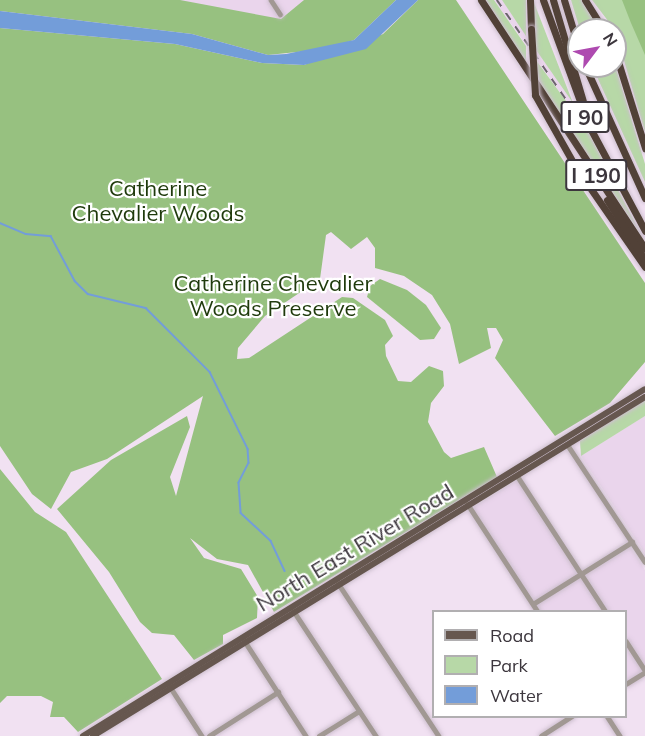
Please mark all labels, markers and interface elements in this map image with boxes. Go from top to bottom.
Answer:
north arrow [567,18,627,78]
text: N [599,29,622,50]
road number: I 90 [560,99,610,135]
road number: I 190 [564,157,628,193]
park label: Catherine Chevalier Woods [71,175,245,226]
park label: Catherine Chevalier Woods Preserve [173,270,373,322]
street label: North East River Road [251,479,459,617]
legend [432,610,627,718]
text: Road [490,624,534,647]
text: Park [490,654,528,677]
text: Water [490,684,542,707]

